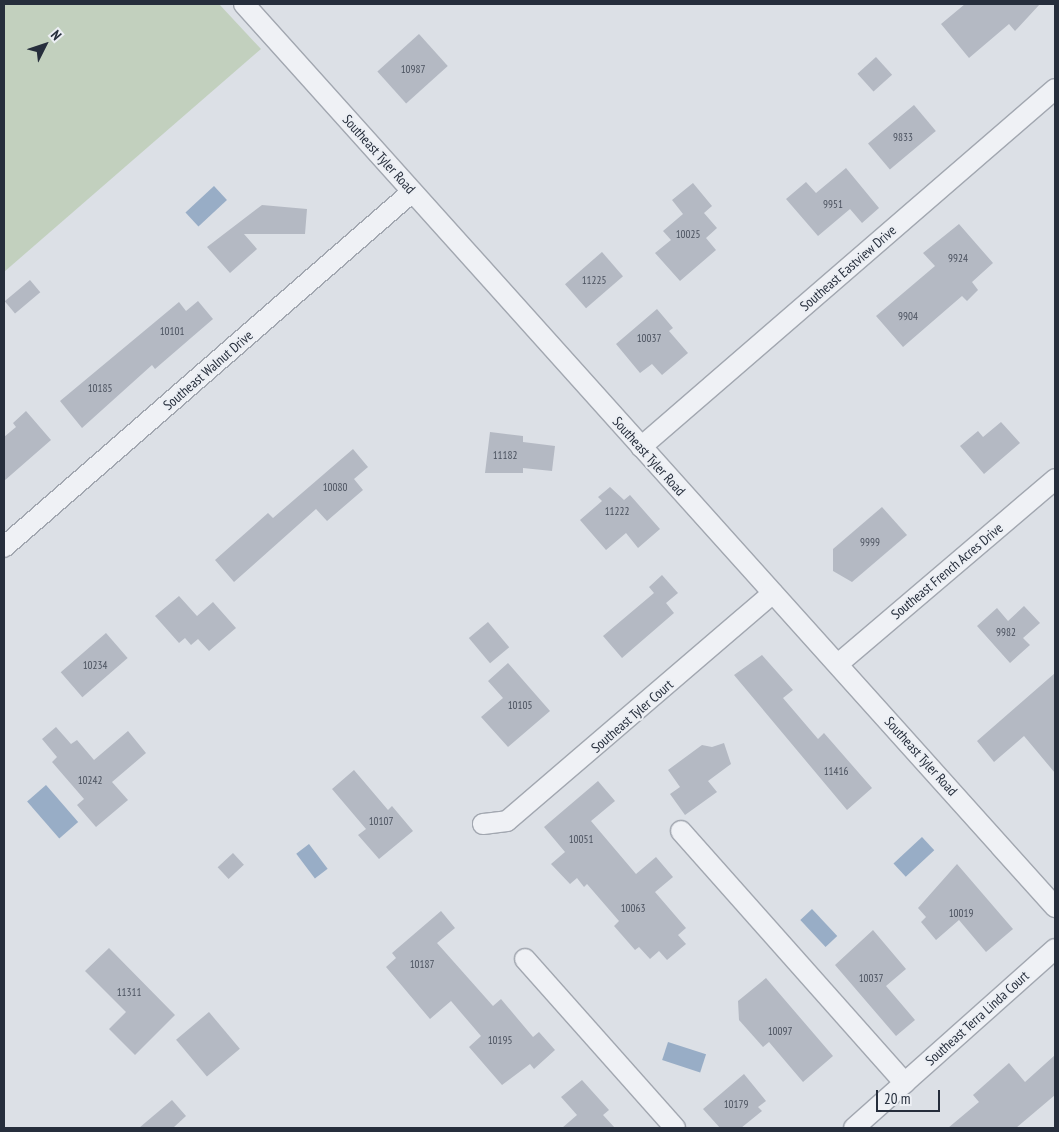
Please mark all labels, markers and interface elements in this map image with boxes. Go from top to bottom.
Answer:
north arrow [20,20,70,70]
text: N [47,26,66,44]
house number: 10987 [401,62,425,76]
street label: Southeast Tyler Road [339,111,419,197]
house number: 9833 [893,130,913,144]
house number: 9951 [823,197,843,211]
street label: Southeast Eastview Drive [796,222,900,314]
house number: 10025 [676,227,700,241]
house number: 9924 [948,251,968,265]
house number: 11225 [582,273,606,287]
house number: 9904 [898,309,918,323]
house number: 10101 [160,324,184,338]
street label: Southeast Walnut Drive [160,326,256,414]
house number: 10037 [637,331,661,345]
house number: 10185 [88,381,112,395]
street label: Southeast Tyler Road [609,413,689,499]
house number: 11182 [493,448,517,462]
house number: 10080 [323,480,347,494]
house number: 11222 [605,504,629,518]
street label: Southeast French Acres Drive [888,519,1006,623]
house number: 9999 [860,535,880,549]
house number: 9982 [996,625,1016,639]
house number: 10234 [83,658,107,672]
street label: Southeast Tyler Court [588,676,676,756]
house number: 10105 [508,698,532,712]
street label: Southeast Tyler Road [881,713,961,799]
house number: 11416 [824,764,848,778]
house number: 10242 [78,773,102,787]
house number: 10107 [369,814,393,828]
house number: 10051 [569,832,593,846]
house number: 10063 [621,901,645,915]
house number: 10019 [949,906,973,920]
house number: 10187 [410,957,434,971]
street label: Southeast Terra Linda Court [922,967,1032,1069]
house number: 10037 [859,971,883,985]
house number: 11311 [117,985,141,999]
house number: 10097 [768,1024,792,1038]
house number: 10195 [488,1033,512,1047]
scale bar [879,1080,943,1112]
text: 20 m [884,1089,910,1108]
house number: 10179 [724,1097,748,1111]

